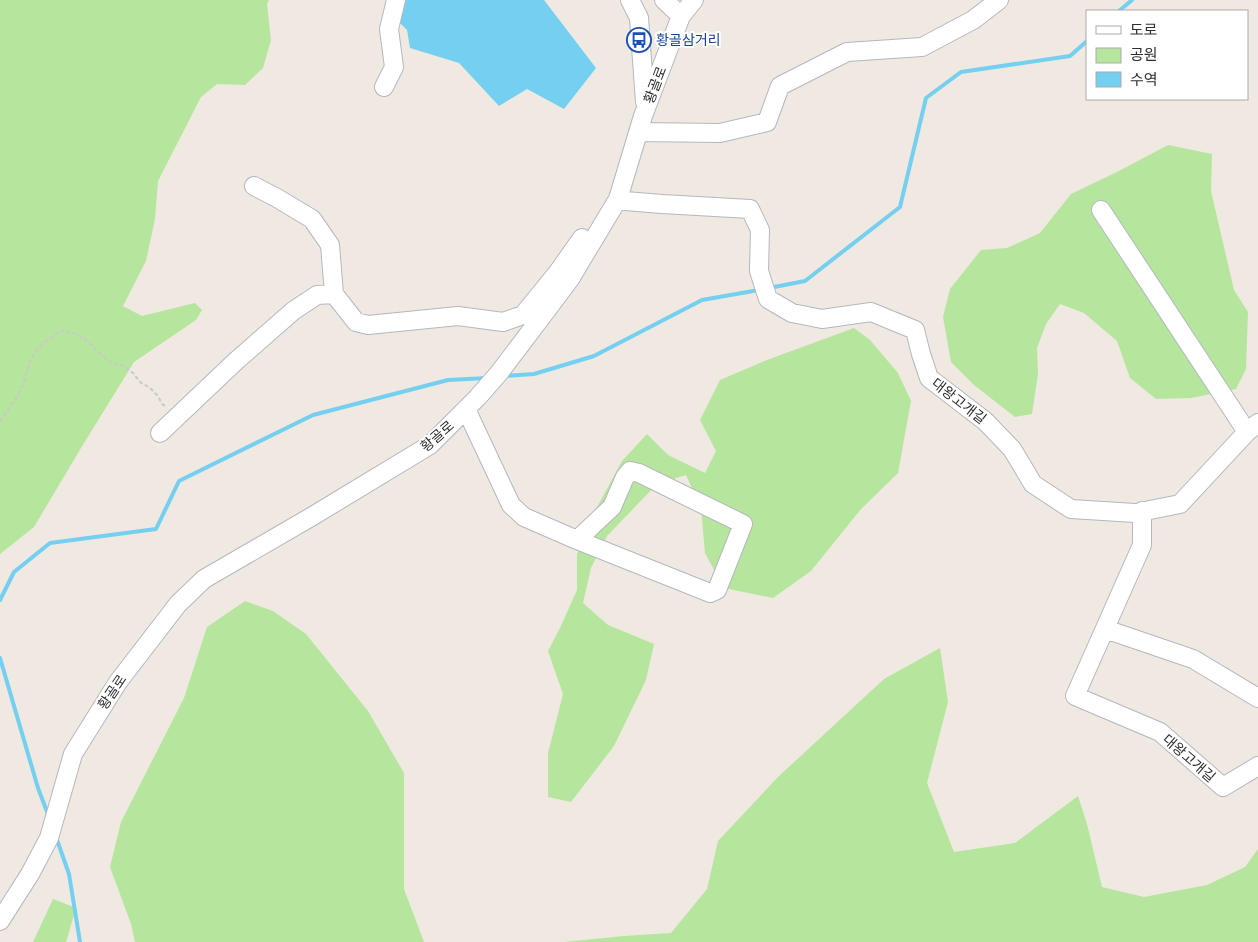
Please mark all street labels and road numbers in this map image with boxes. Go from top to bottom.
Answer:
street label: 황골로 [641,64,669,106]
street label: 대왕고개길 [929,375,989,427]
street label: 황골로 [417,417,457,455]
street label: 황골로 [95,671,130,712]
street label: 대왕고개길 [1159,731,1219,785]

